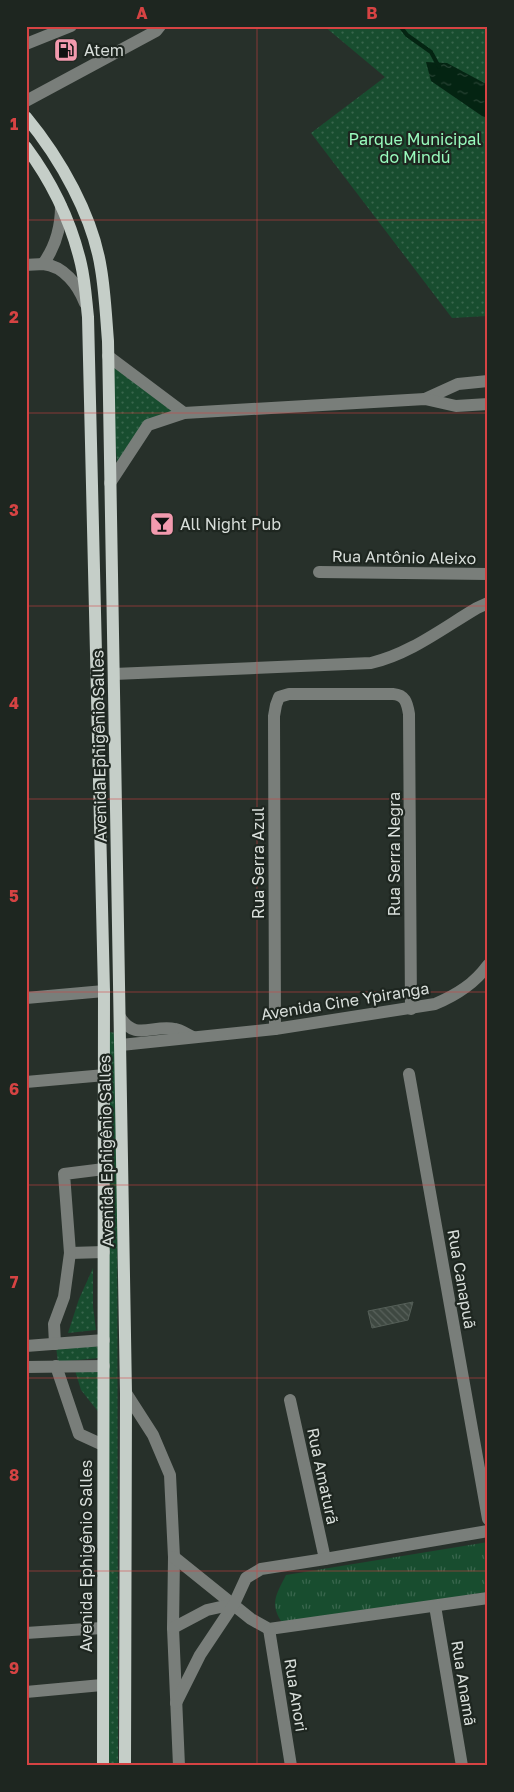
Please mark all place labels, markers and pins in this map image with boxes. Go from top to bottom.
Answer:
fuel station icon: Atem [53,37,79,63]
place label: Atem [84,40,124,60]
bar icon: All Night Pub [149,511,175,537]
place label: All Night Pub [180,514,281,534]

